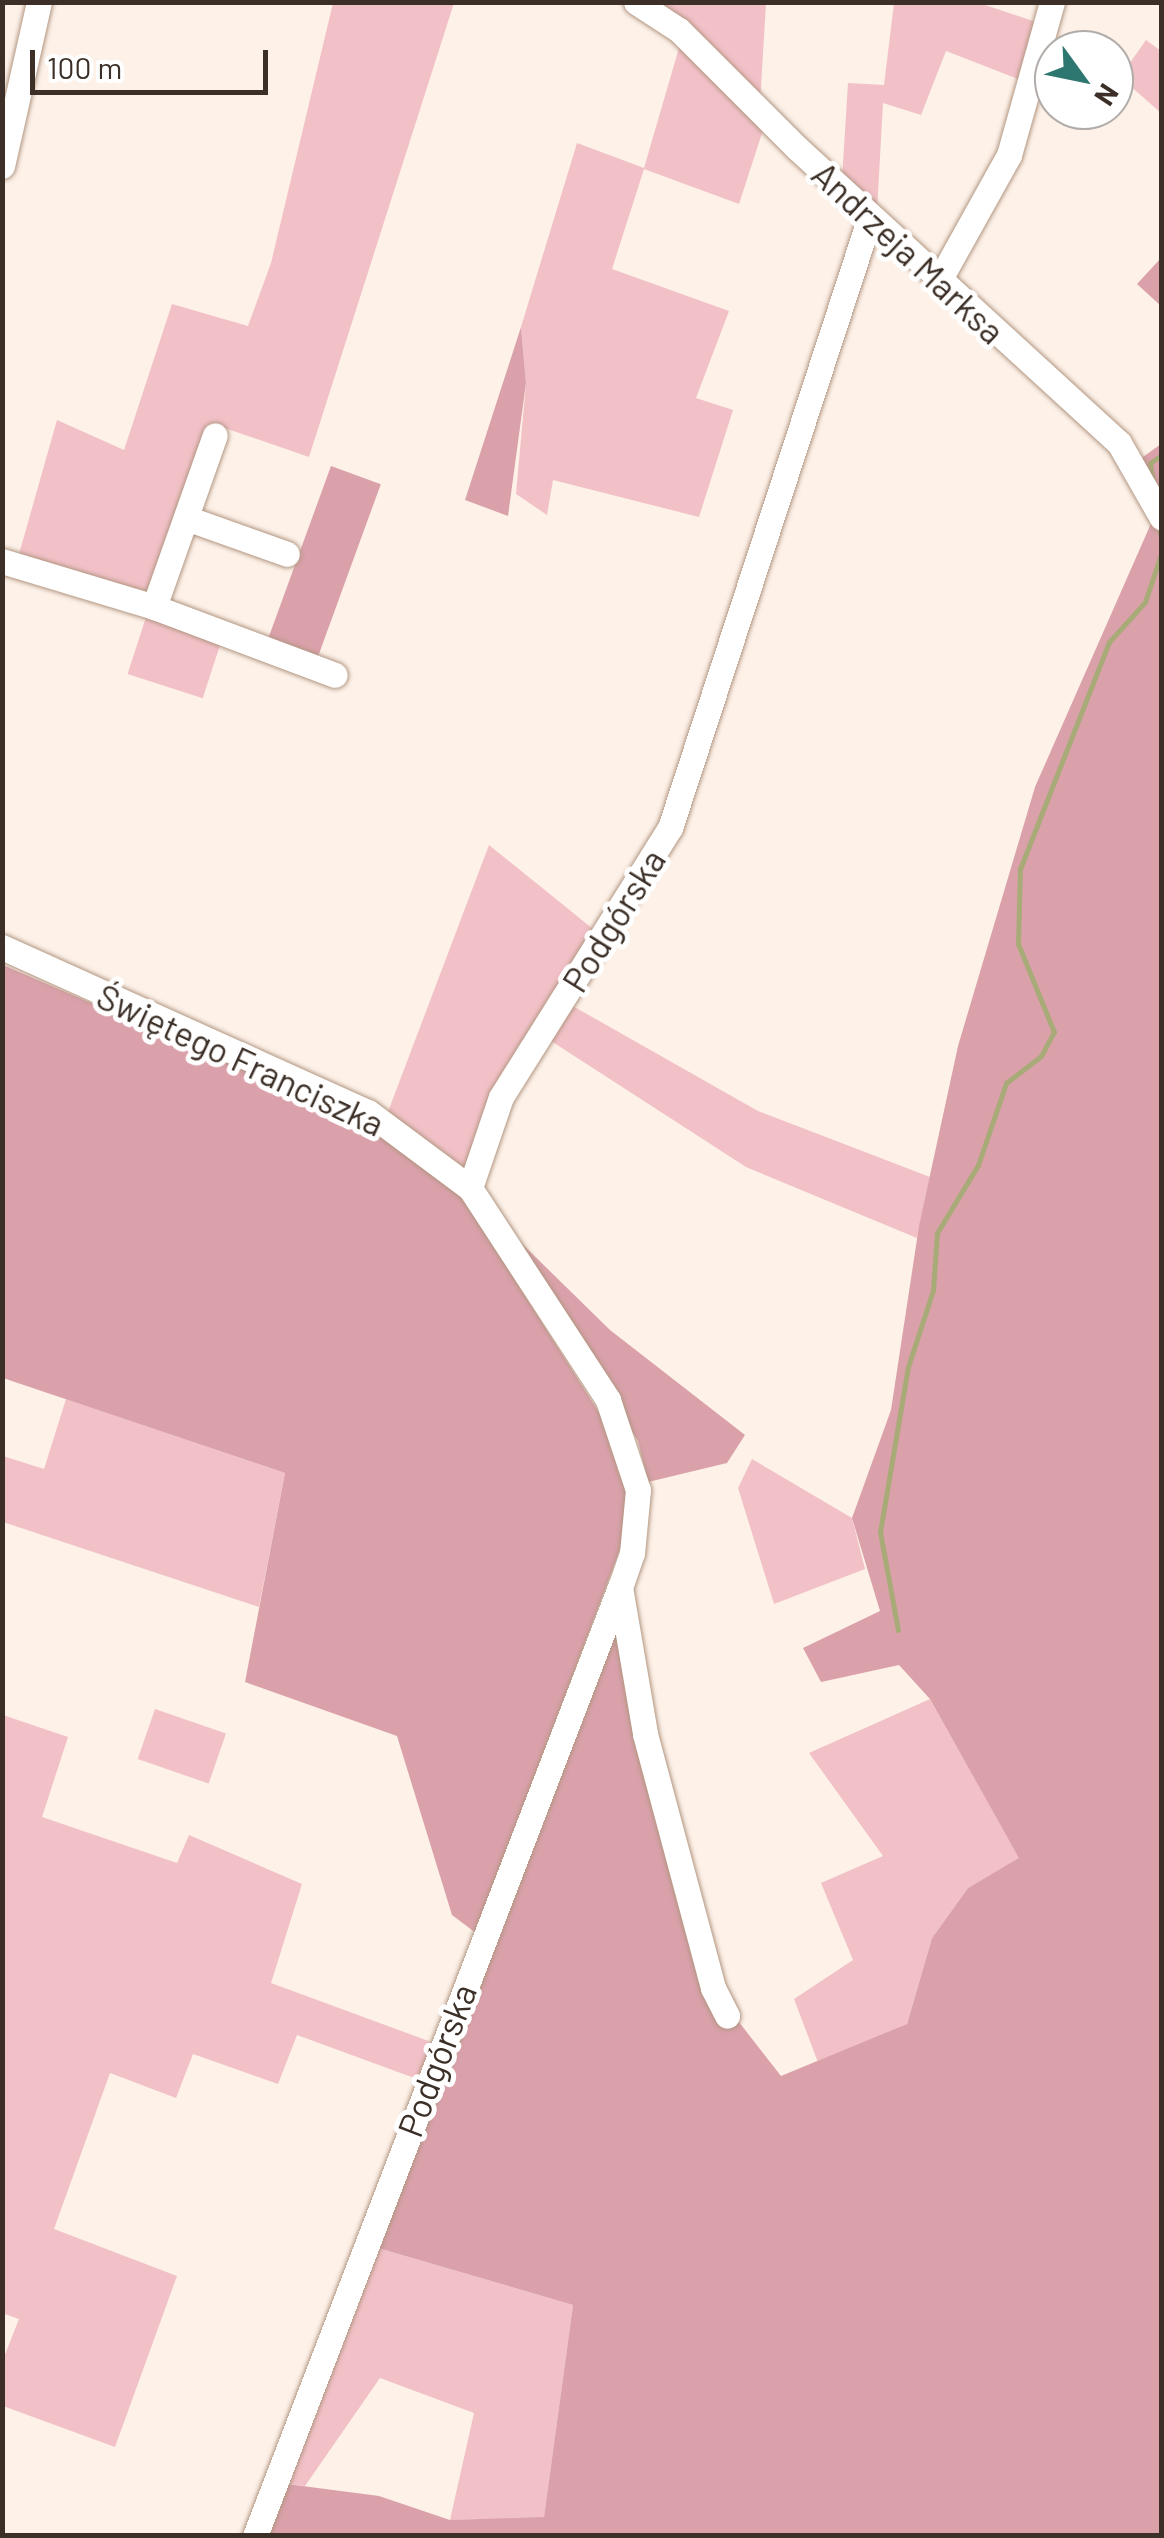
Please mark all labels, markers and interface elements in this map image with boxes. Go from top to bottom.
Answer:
scale bar [35,30,272,92]
north arrow [1034,30,1134,130]
text: 100 m [47,49,122,85]
text: N [1088,78,1127,112]
street label: Andrzeja Marksa [804,152,1014,352]
street label: Podgórska [553,841,673,999]
street label: Świętego Franciszka [91,974,391,1144]
street label: Podgórska [388,1978,484,2142]

